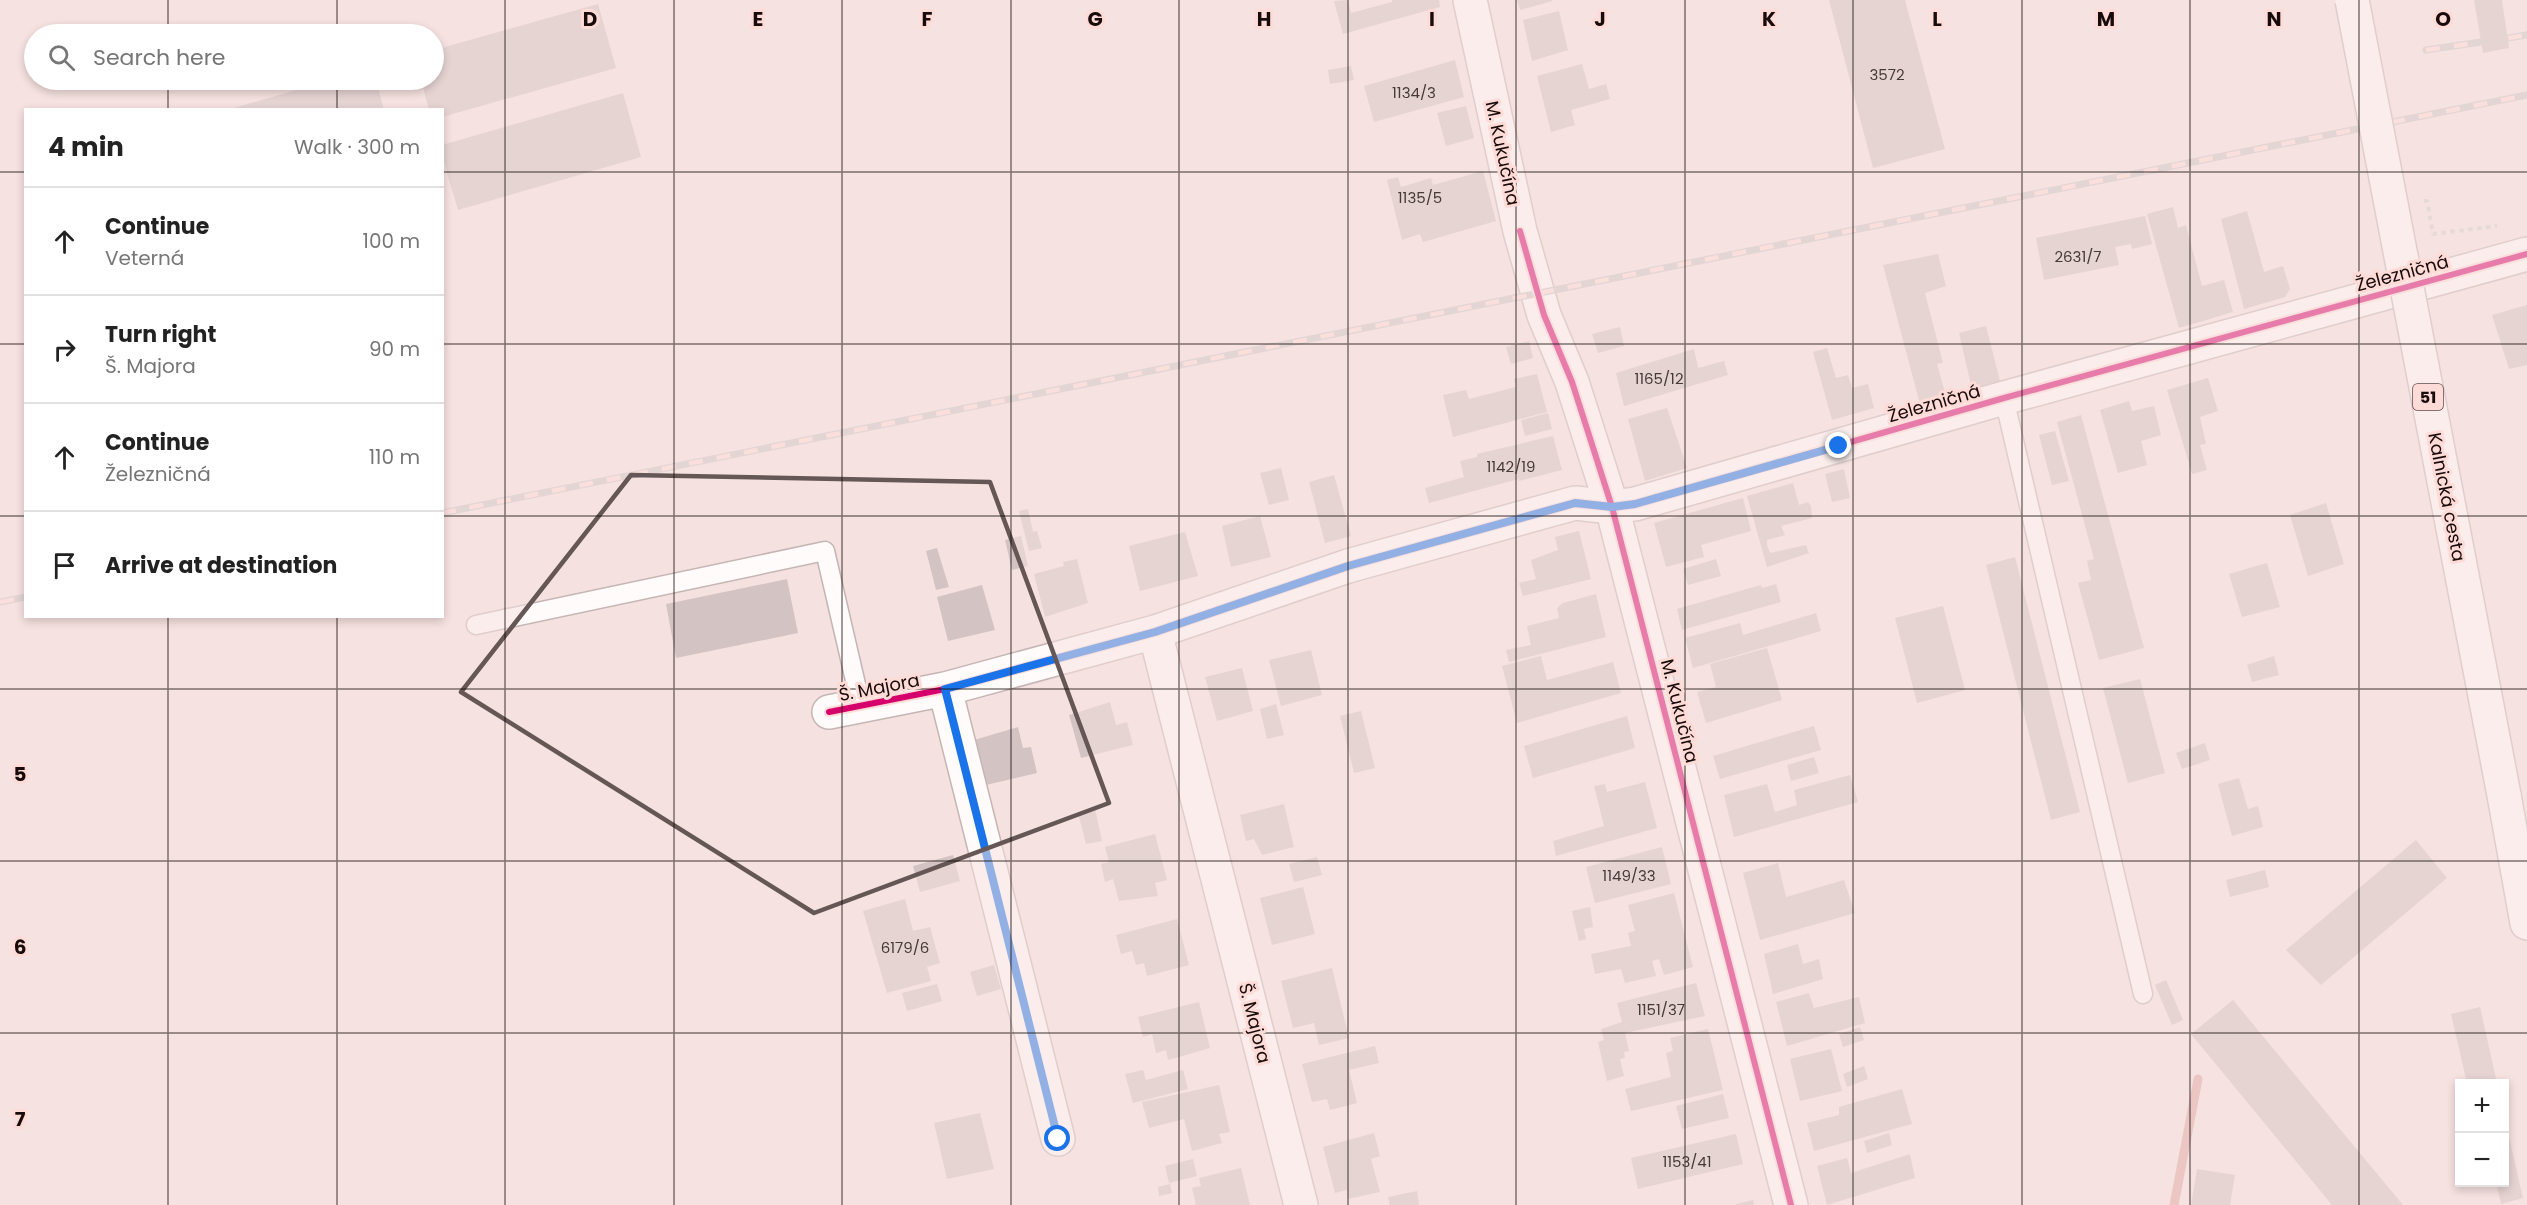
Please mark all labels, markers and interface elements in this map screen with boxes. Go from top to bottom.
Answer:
text: D [583,5,597,33]
text: E [753,5,763,33]
text: F [922,5,933,33]
text: G [1087,5,1103,33]
text: H [1257,5,1271,33]
text: I [1429,5,1435,33]
text: J [1594,5,1606,33]
text: K [1762,5,1776,33]
text: L [1932,5,1942,33]
text: M [2097,5,2115,33]
text: N [2266,5,2282,33]
text: O [2435,5,2451,33]
search box [24,24,444,90]
icon: search [45,41,78,74]
text: Search here [93,42,226,73]
house number: 3572 [1869,64,1905,85]
house number: 1134/3 [1392,82,1436,103]
street label: M. Kukučína [1480,98,1526,208]
text: 4 min [48,129,124,165]
text: Walk · 300 m [294,133,420,161]
house number: 1135/5 [1398,187,1442,208]
text: Continue [105,211,209,242]
icon: ahead [48,225,81,258]
text: 100 m [363,227,420,255]
text: Veterná [105,244,184,272]
house number: 2631/7 [2054,246,2102,267]
street label: Železničná [2353,249,2451,297]
text: Turn right [105,319,216,350]
icon: right [48,333,81,366]
text: 90 m [369,335,420,363]
text: Š. Majora [105,352,196,380]
house number: 1165/12 [1634,368,1684,389]
street label: Železničná [1885,378,1983,428]
road number: 51 [2413,384,2443,410]
text: Continue [105,427,209,458]
street label: Kalnická cesta [2422,430,2472,564]
route end [1825,432,1851,458]
icon: ahead [48,441,81,474]
text: 110 m [369,443,420,471]
house number: 1142/19 [1486,456,1536,477]
text: Železničná [105,460,211,488]
icon: arrive [48,549,81,582]
text: Arrive at destination [105,550,337,581]
street label: M. Kukučína [1655,656,1705,766]
street label: Š. Majora [837,667,921,707]
text: 5 [14,760,27,788]
house number: 1149/33 [1602,865,1656,886]
text: 6 [14,933,26,961]
house number: 6179/6 [881,937,929,958]
street label: Š. Majora [1233,980,1277,1066]
house number: 1151/37 [1637,999,1685,1020]
map controls [2455,1079,2509,1187]
button: + [2455,1079,2509,1133]
text: 7 [15,1105,26,1133]
route start [1044,1125,1070,1151]
button: − [2455,1133,2509,1187]
house number: 1153/41 [1662,1151,1712,1172]

